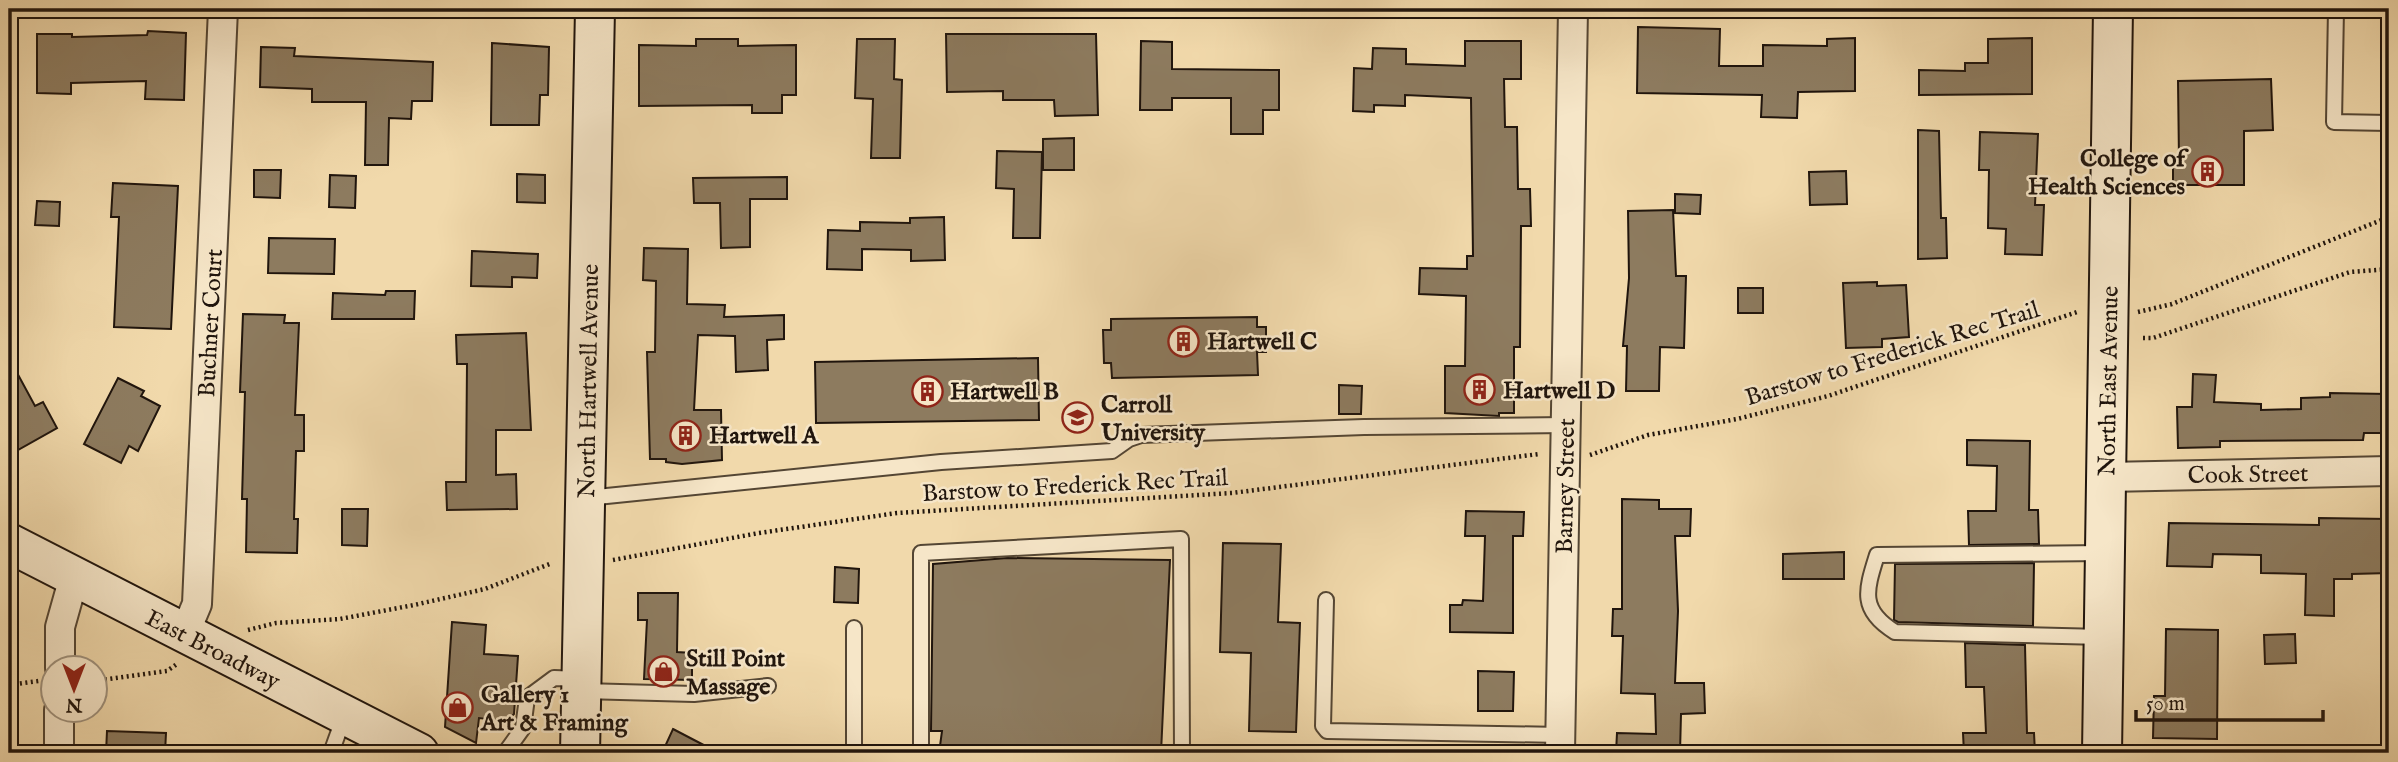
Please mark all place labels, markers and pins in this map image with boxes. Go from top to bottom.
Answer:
place label: College of Health Sciences [2028,144,2189,203]
building icon: College of Health Sciences [2191,155,2225,189]
building icon: Hartwell C [1167,324,1201,358]
place label: Hartwell C [1207,327,1317,358]
building icon: Hartwell D [1463,373,1497,407]
building icon: Hartwell B [910,374,944,408]
place label: Hartwell D [1503,376,1615,407]
place label: Hartwell B [950,377,1059,408]
place label: Carroll University [1100,390,1206,449]
school or university icon: Carroll University [1061,401,1095,435]
building icon: Hartwell A [669,418,703,452]
place label: Hartwell A [709,421,820,452]
place label: Still Point Massage [686,644,786,703]
shop icon: Still Point Massage [646,655,680,689]
place label: Gallery 1 Art & Framing [480,680,629,739]
shop icon: Gallery 1 Art & Framing [441,691,475,725]

